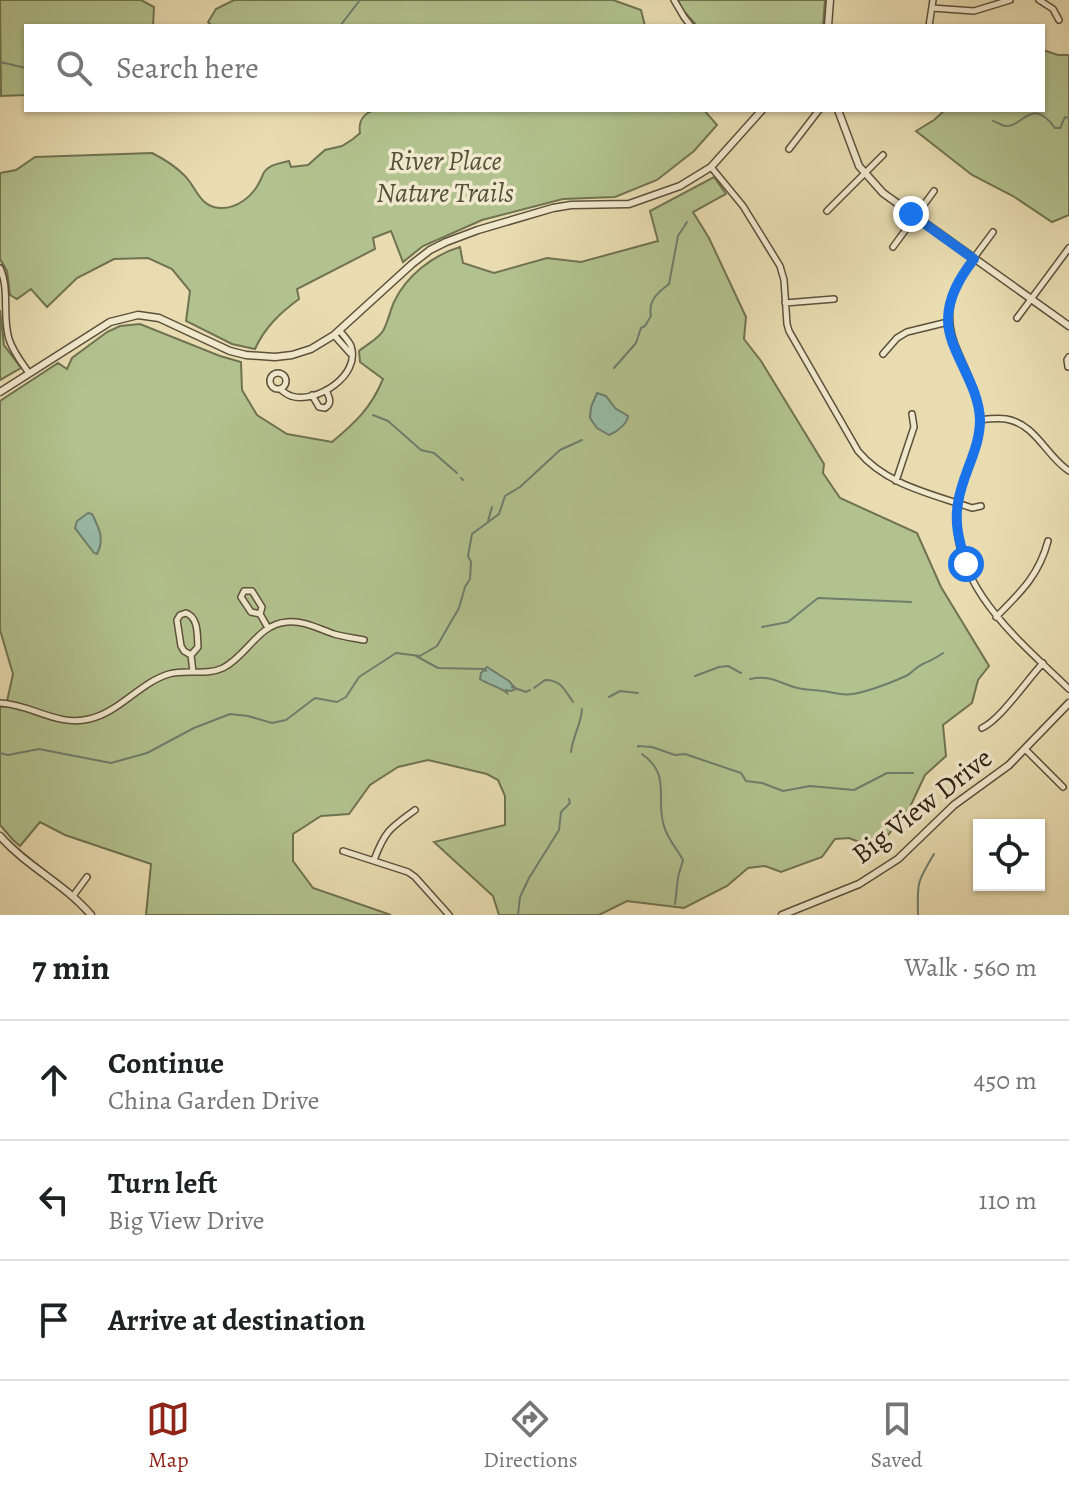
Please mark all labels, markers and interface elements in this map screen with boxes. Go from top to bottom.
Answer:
search box [24,24,1045,112]
icon: search [52,46,96,90]
text: Search here [116,48,259,88]
park label: River Place Nature Trails [376,142,514,212]
route end [893,196,929,232]
route start [948,546,984,582]
street label: Big View Drive [844,739,1000,873]
map controls [973,819,1045,891]
button: locate [973,819,1045,891]
text: 7 min [32,944,110,991]
text: Walk · 560 m [904,950,1037,985]
text: Continue [108,1043,224,1083]
icon: ahead [32,1058,76,1102]
text: 450 m [973,1063,1037,1098]
text: China Garden Drive [108,1083,319,1118]
text: Turn left [108,1163,217,1203]
icon: left [32,1178,76,1222]
text: 110 m [979,1183,1037,1218]
text: Big View Drive [108,1203,264,1238]
icon: arrive [32,1298,76,1342]
text: Arrive at destination [108,1300,365,1340]
tab: Map [146,1397,190,1475]
tab: Directions [483,1397,578,1475]
tab: Saved [870,1397,923,1475]

